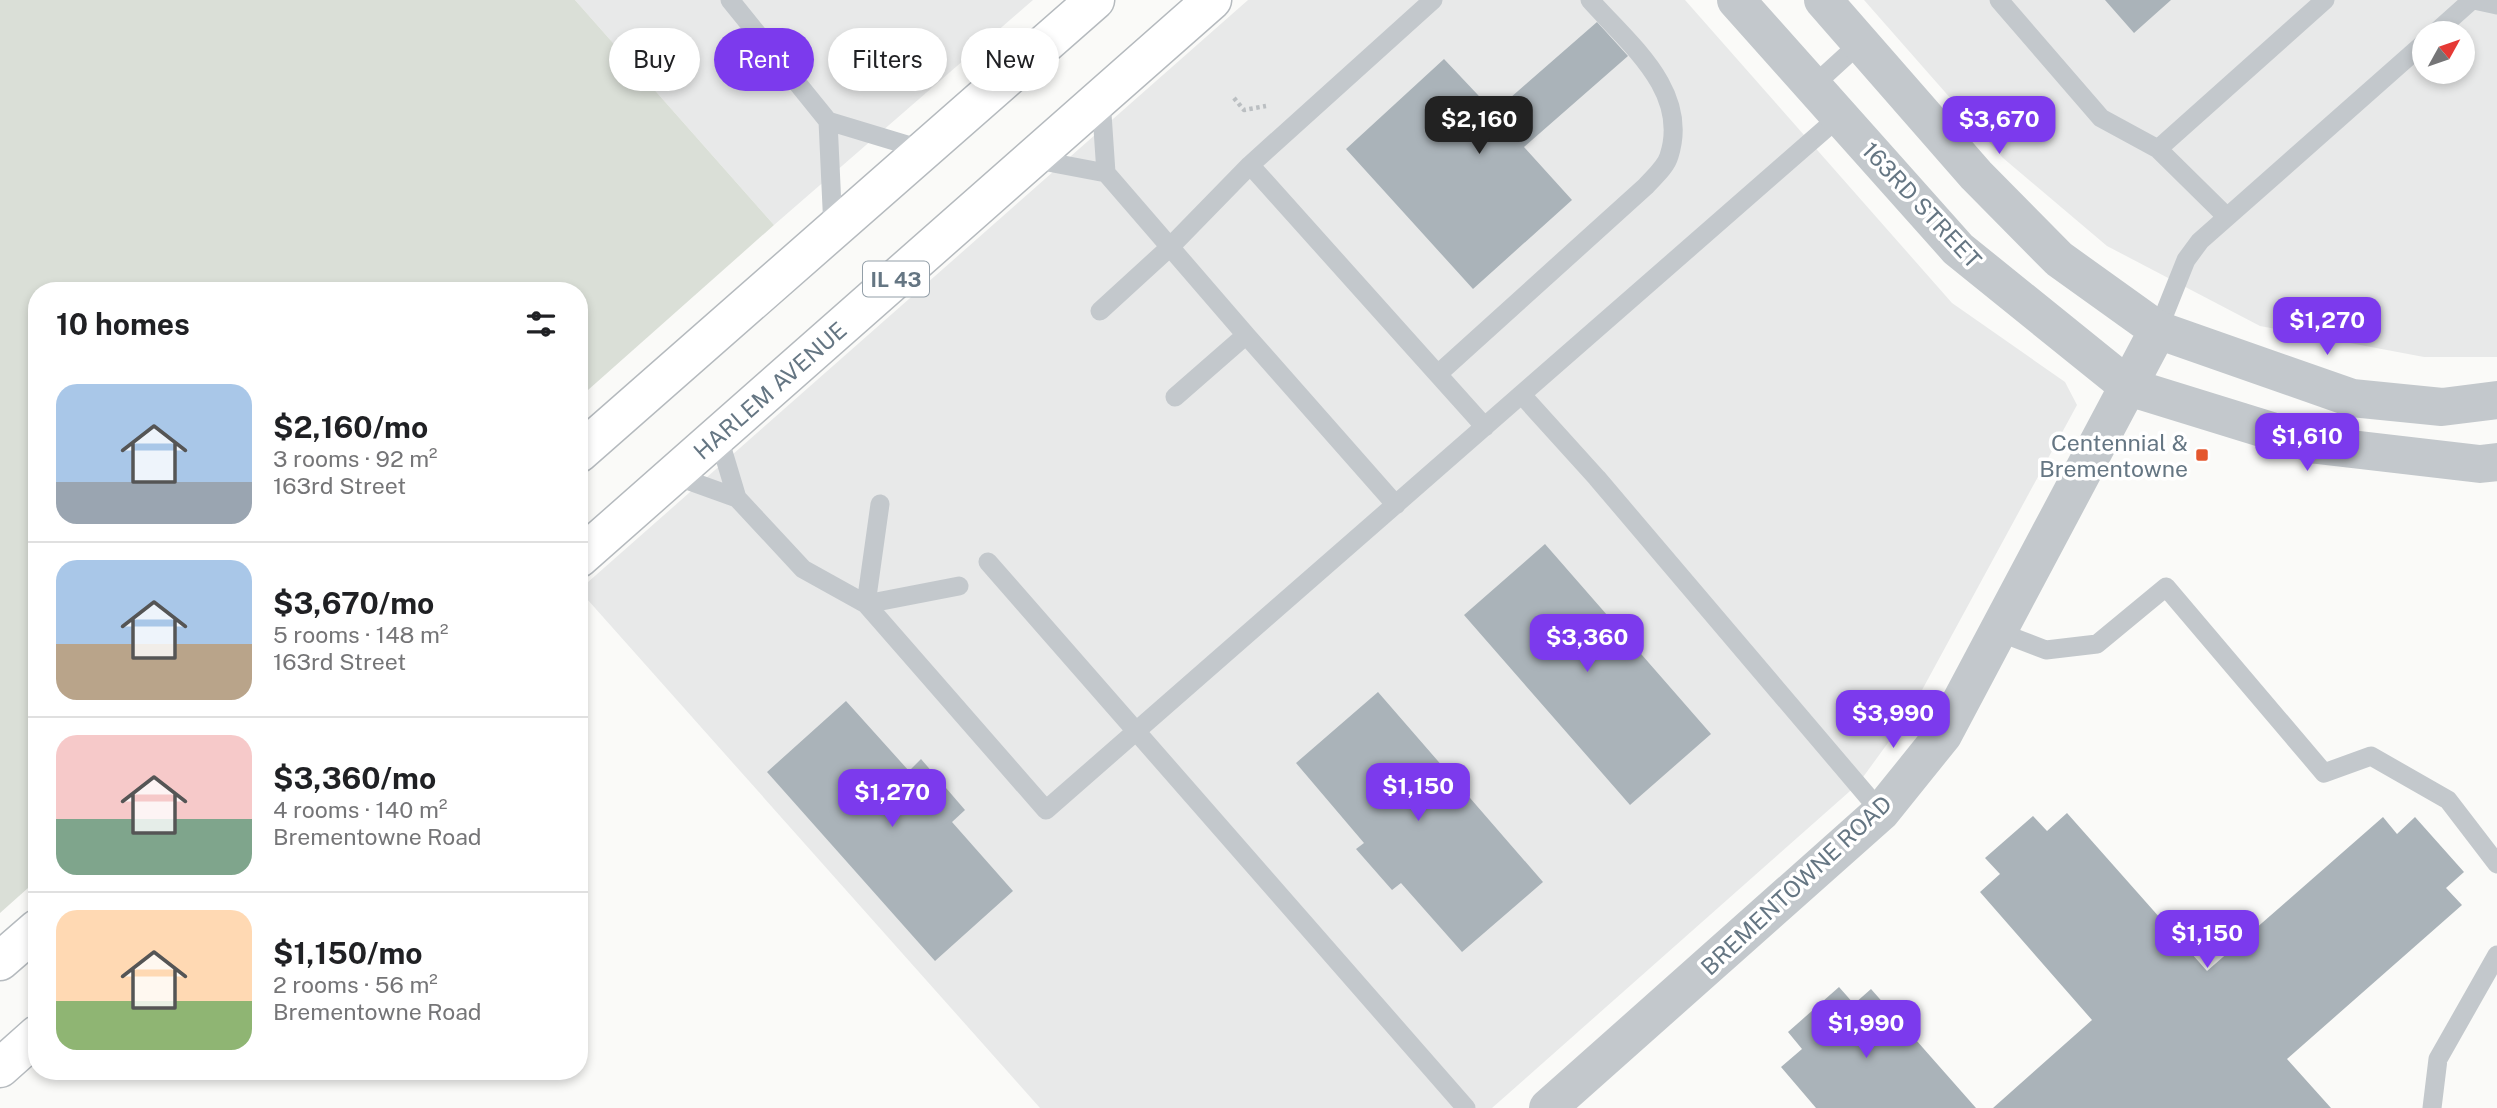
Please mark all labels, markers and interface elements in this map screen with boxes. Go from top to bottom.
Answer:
north arrow [2412,21,2474,84]
map controls [2412,21,2475,84]
chip: Buy [609,28,700,91]
chip: Rent [714,28,814,91]
chip: Filters [828,28,947,91]
chip: New [961,28,1059,91]
pin: $2,160 [1422,96,1536,156]
pin: $3,670 [1942,96,2056,156]
text: $2,160 [1441,105,1517,132]
text: $3,670 [1958,105,2040,132]
street label: 163RD STREET [1857,137,1987,274]
road number: IL 43 [863,262,929,296]
pin: $1,270 [2270,298,2384,357]
icon: filters [522,305,560,343]
text: 10 homes [56,306,190,342]
text: $1,270 [2289,306,2365,333]
street label: HARLEM AVENUE [688,316,851,464]
text: $2,160/mo [273,409,428,445]
icon: home [112,412,196,496]
pin: $1,610 [2250,414,2364,473]
text: $1,610 [2271,422,2343,449]
place label: Centennial & Brementowne [2039,429,2188,482]
text: 3 rooms · 92 m² [273,445,438,472]
marker: Centennial & Brementowne [2194,447,2210,463]
text: 163rd Street [273,472,406,499]
text: $3,670/mo [273,585,434,621]
icon: home [112,588,196,672]
pin: $3,360 [1530,614,1644,674]
text: 5 rooms · 148 m² [273,621,448,648]
text: $3,360 [1546,623,1628,650]
text: 163rd Street [273,648,406,675]
pin: $3,990 [1836,690,1950,750]
text: $3,990 [1852,699,1934,726]
text: $3,360/mo [273,760,436,796]
icon: home [112,763,196,847]
pin: $1,150 [1361,764,1475,823]
pin: $1,270 [835,770,949,829]
text: $1,150 [1382,772,1454,799]
text: $1,270 [854,778,930,805]
street label: BREMENTOWNE ROAD [1695,790,1897,980]
text: 4 rooms · 140 m² [273,796,447,823]
text: Brementowne Road [273,823,482,850]
pin: $1,150 [2150,911,2264,970]
text: $1,150 [2171,919,2243,946]
text: $1,150/mo [273,935,423,971]
icon: home [112,938,196,1022]
text: 2 rooms · 56 m² [273,971,438,998]
text: Brementowne Road [273,998,482,1025]
pin: $1,990 [1809,1000,1923,1060]
text: $1,990 [1828,1009,1904,1036]

